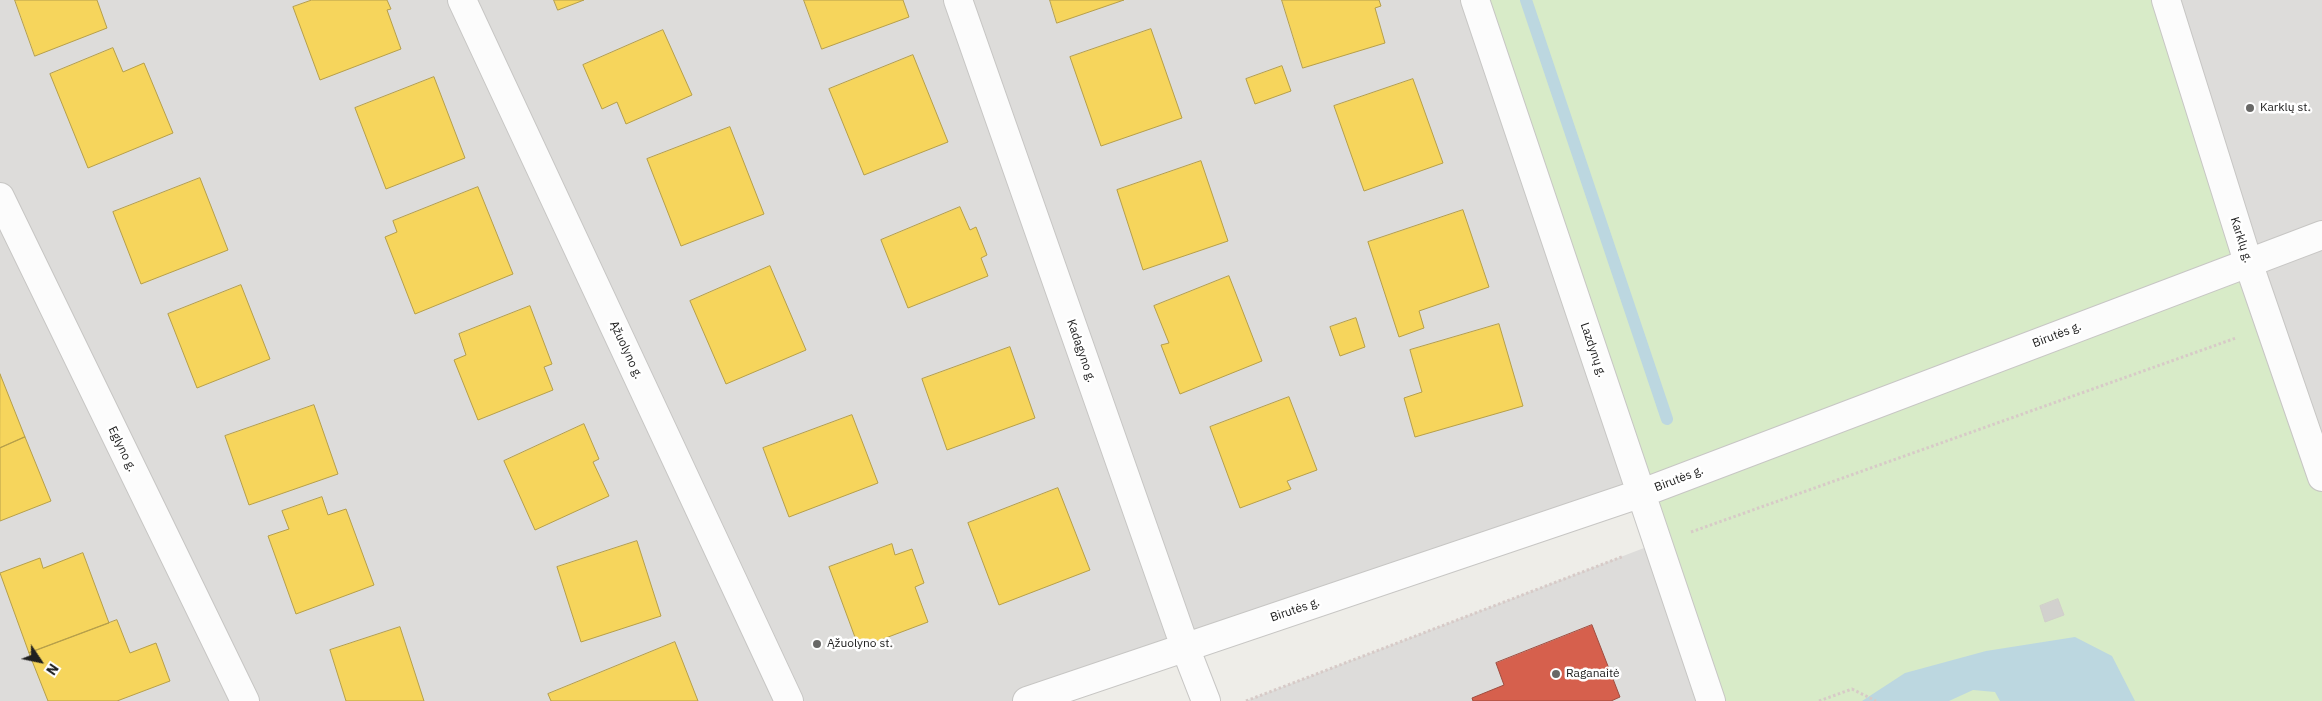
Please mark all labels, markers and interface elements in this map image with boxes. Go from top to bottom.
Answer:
place label: Karklų st. [2260,101,2311,115]
marker: Karklų st. [2244,102,2256,114]
street label: Karklų g. [2227,215,2255,265]
street label: Kadagyno g. [1063,318,1099,384]
street label: Ąžuolyno g. [606,319,646,381]
street label: Birutės g. [2031,319,2083,351]
street label: Lazdynų g. [1577,321,1609,379]
street label: Eglyno g. [105,424,139,474]
street label: Birutės g. [1653,463,1705,495]
street label: Birutės g. [1268,595,1322,625]
north arrow [15,636,65,686]
place label: Ąžuolyno st. [827,637,893,651]
marker: Ąžuolyno st. [811,638,823,650]
text: N [42,660,63,679]
place label: Raganaitė [1566,667,1620,681]
marker: Raganaitė [1550,668,1562,680]

